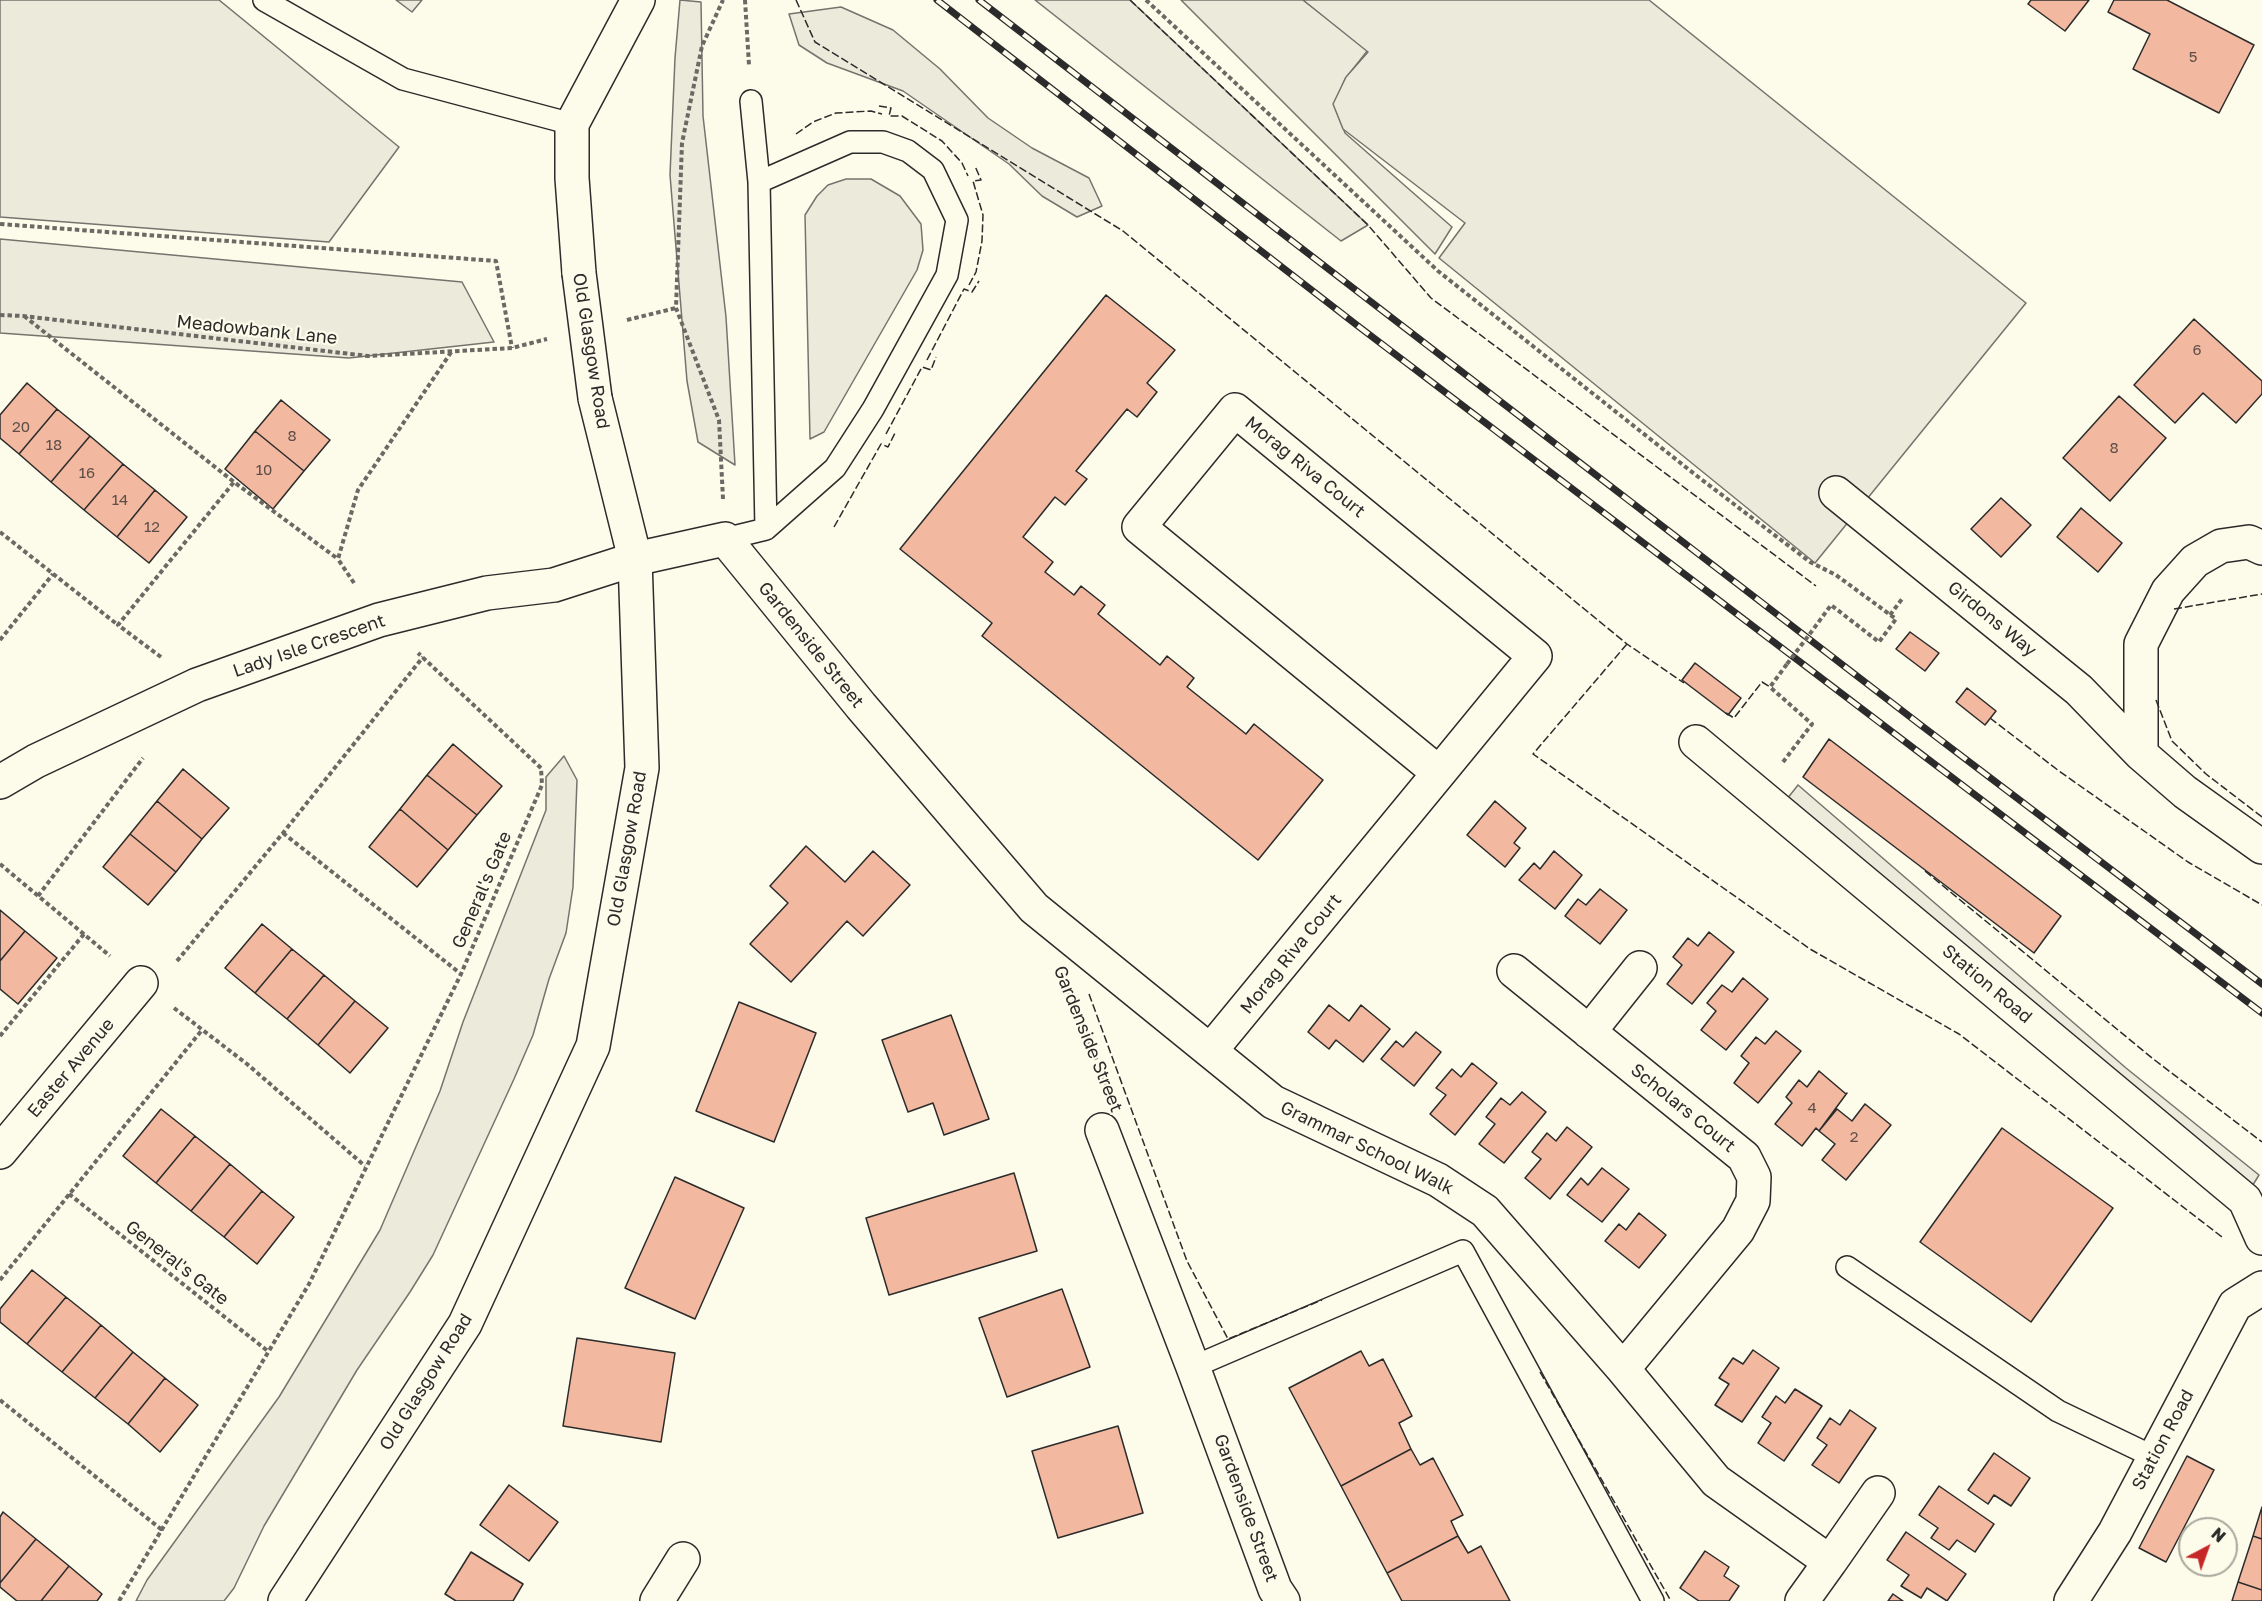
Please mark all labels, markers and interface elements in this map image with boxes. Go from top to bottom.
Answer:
house number: 5 [2189,48,2197,66]
street label: Old Glasgow Road [568,272,614,430]
street label: Meadowbank Lane [176,311,338,349]
house number: 6 [2192,341,2202,359]
street label: Morag Riva Court [1240,412,1370,522]
house number: 20 [12,418,30,436]
house number: 8 [287,427,297,445]
house number: 18 [46,436,62,454]
house number: 8 [2109,439,2119,457]
house number: 10 [256,461,272,479]
house number: 16 [79,464,95,482]
house number: 14 [112,491,128,509]
house number: 12 [144,518,160,536]
street label: Girdons Way [1943,577,2041,661]
street label: Gardenside Street [754,578,868,712]
street label: Lady Isle Crescent [230,610,388,682]
street label: Old Glasgow Road [603,770,651,928]
street label: General's Gate [448,828,516,952]
street label: Morag Riva Court [1236,889,1346,1019]
street label: Station Road [1938,940,2036,1028]
street label: Gardenside Street [1049,963,1127,1115]
street label: Easter Avenue [23,1014,119,1122]
street label: Scholars Court [1626,1059,1740,1157]
street label: Grammar School Walk [1277,1097,1457,1199]
house number: 4 [1807,1099,1817,1117]
house number: 2 [1850,1128,1858,1146]
street label: General's Gate [121,1216,233,1310]
street label: Old Glasgow Road [375,1309,477,1455]
street label: Station Road [2127,1386,2199,1494]
street label: Gardenside Street [1209,1431,1283,1585]
north arrow [2178,1517,2238,1577]
text: N [2207,1523,2230,1546]

